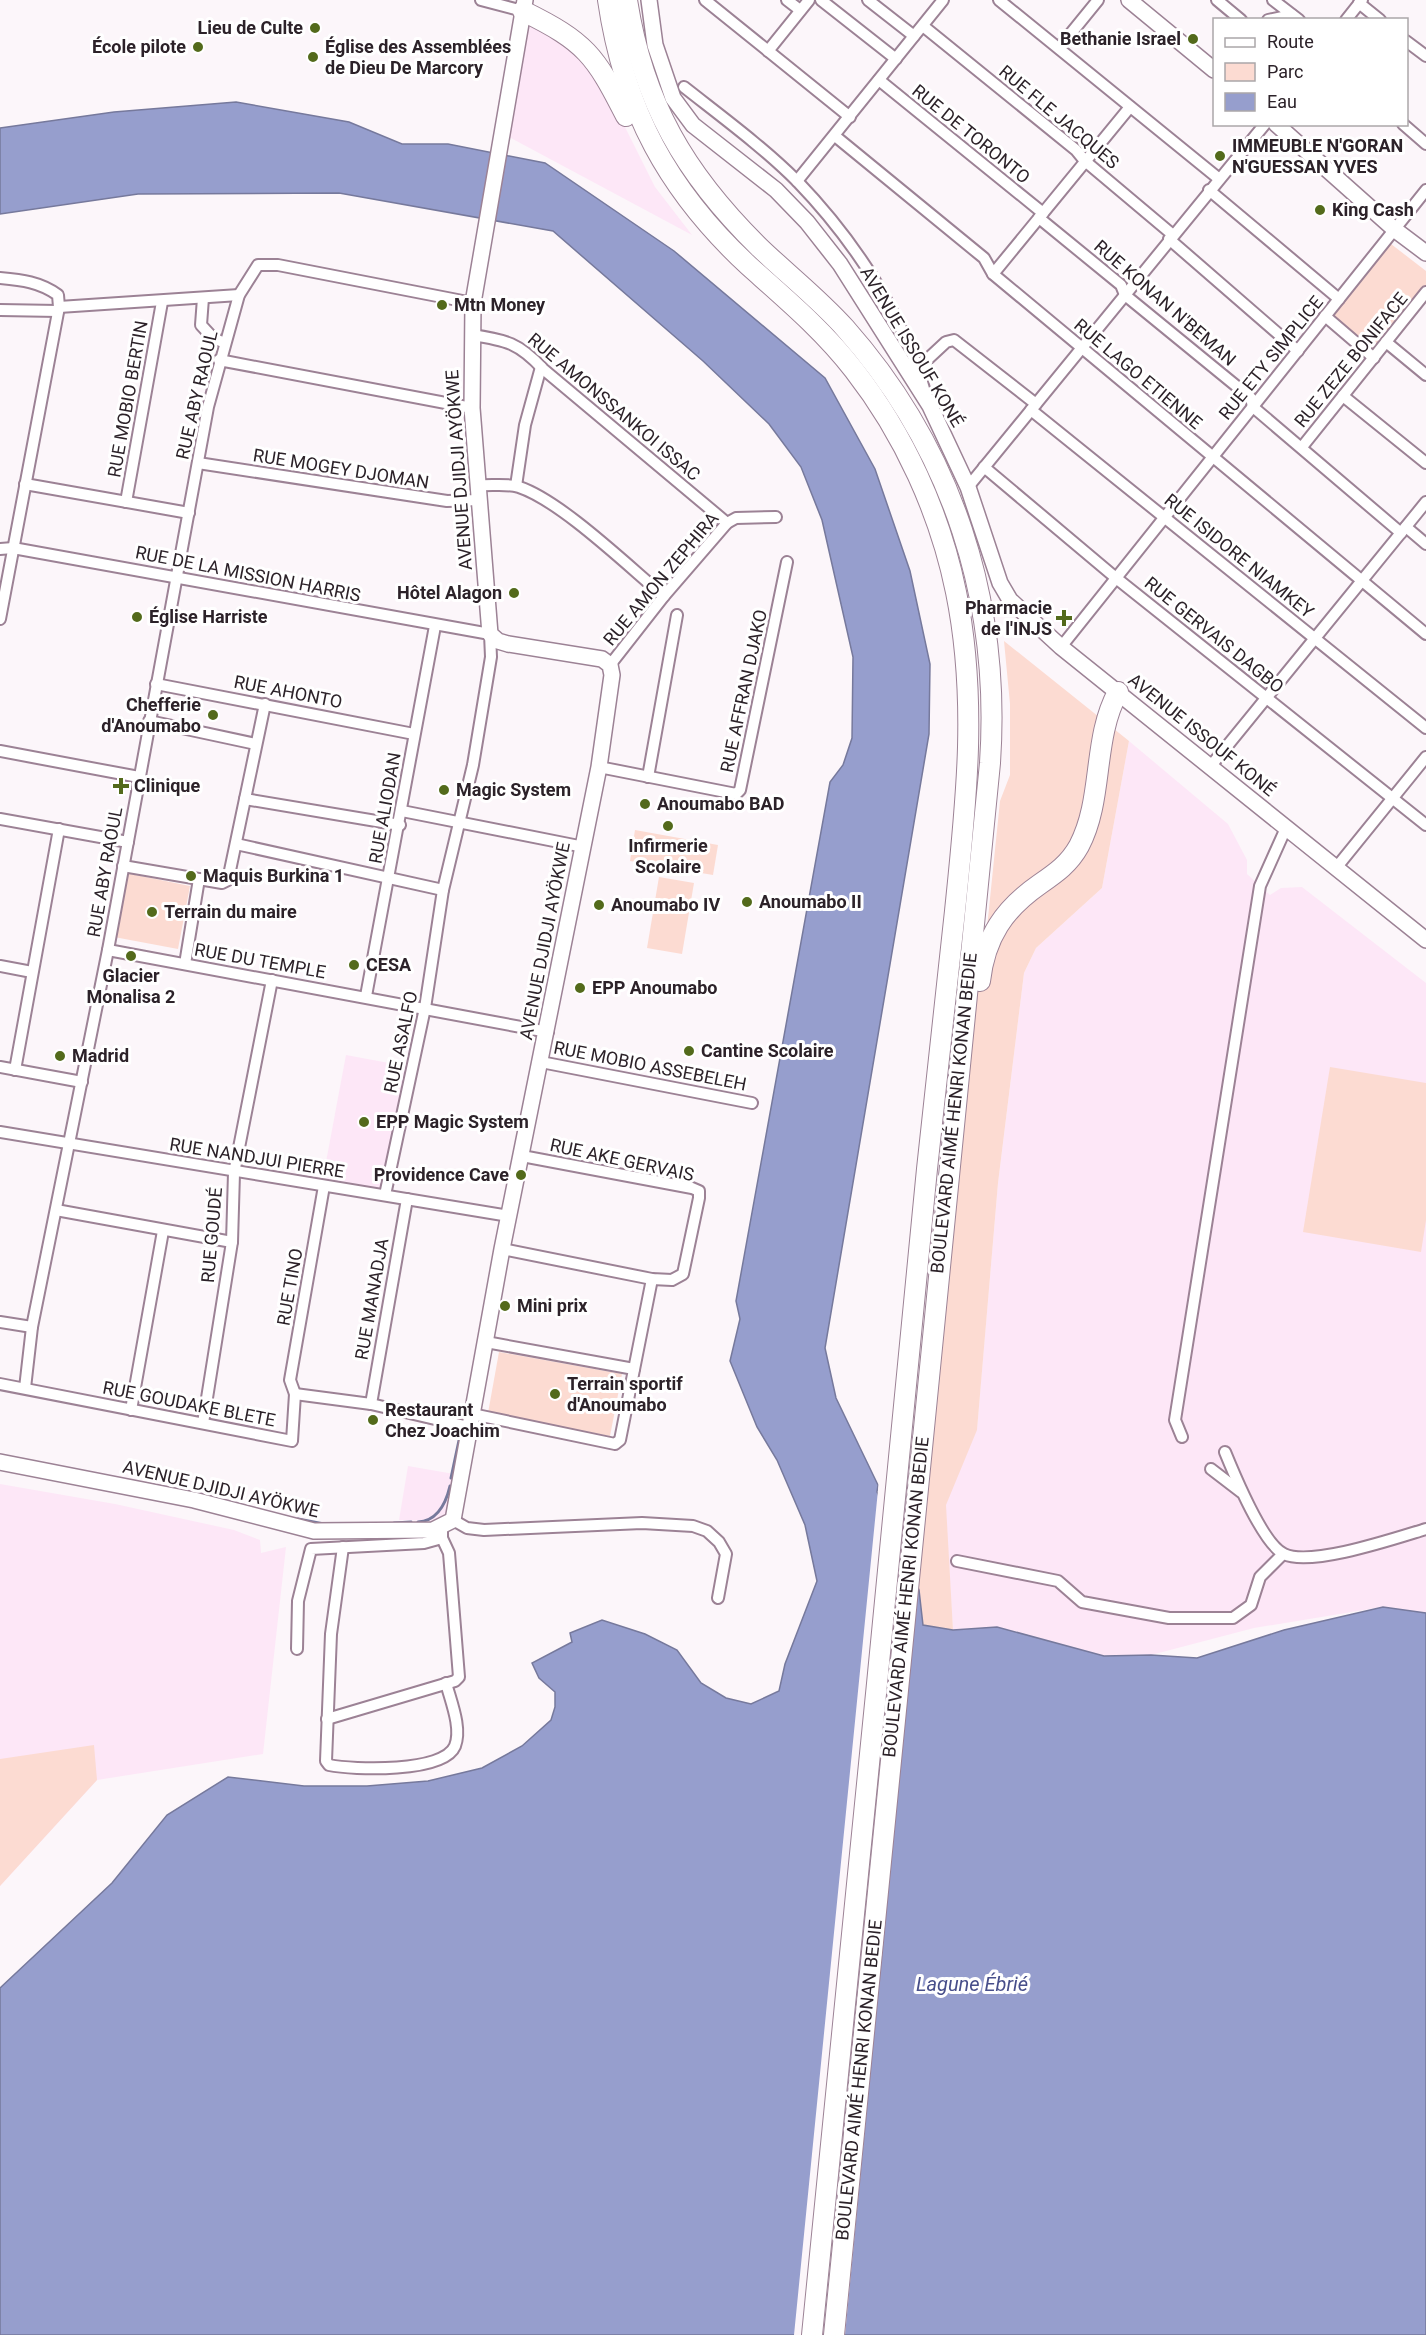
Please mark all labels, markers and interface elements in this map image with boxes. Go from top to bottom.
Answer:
place label: Lieu de Culte [197,17,303,38]
legend [1213,18,1408,126]
marker: Lieu de Culte [308,21,322,35]
place label: Bethanie Israel [1060,28,1181,49]
text: Route [1267,31,1314,52]
marker: Bethanie Israel [1186,32,1200,46]
place label: École pilote [92,36,186,57]
place label: Église des Assemblées de Dieu De Marcory [325,36,511,78]
marker: École pilote [191,40,205,54]
marker: Église des Assemblées de Dieu De Marcory [306,50,320,64]
street label: RUE FLE JACQUES [995,60,1124,173]
text: Parc [1267,61,1303,82]
street label: RUE DE TORONTO [908,80,1034,188]
text: Eau [1267,91,1297,112]
place label: IMMEUBLE N'GORAN N'GUESSAN YVES [1232,135,1403,177]
marker: IMMEUBLE N'GORAN N'GUESSAN YVES [1213,149,1227,163]
place label: King Cash [1332,199,1414,220]
marker: King Cash [1313,203,1327,217]
street label: RUE KONAN N'BEMAN [1090,235,1240,370]
street label: AVENUE ISSOUF KONÉ [856,263,969,431]
street label: RUE ZEZE BONIFACE [1290,288,1411,431]
street label: RUE ETY SIMPLICE [1214,292,1327,424]
place label: Mtn Money [454,294,546,315]
marker: Mtn Money [435,298,449,312]
street label: RUE LAGO ETIENNE [1070,314,1206,433]
street label: RUE MOBIO BERTIN [103,319,152,479]
street label: RUE ABY RAOUL [171,328,222,461]
street label: RUE AMONSSANKOI ISSAC [524,328,705,485]
street label: AVENUE DJIDJI AYÖKWE [441,369,476,571]
street label: RUE MOGEY DJOMAN [252,444,431,493]
street label: RUE ISIDORE NIAMKEY [1161,489,1318,622]
street label: RUE AMON ZEPHIRA [599,508,723,650]
street label: RUE DE LA MISSION HARRIS [134,541,363,606]
street label: RUE GERVAIS DAGBO [1141,572,1288,697]
place label: Hôtel Alagon [397,582,502,603]
marker: Hôtel Alagon [507,586,521,600]
place label: Pharmacie de l'INJS [965,597,1052,639]
place label: Église Harriste [149,606,268,627]
street label: RUE AFFRAN DJAKO [716,608,771,774]
marker: Église Harriste [130,610,144,624]
marker: Pharmacie de l'INJS [1057,611,1071,625]
street label: AVENUE ISSOUF KONÉ [1125,669,1280,800]
street label: RUE AHONTO [232,671,344,712]
place label: Chefferie d'Anoumabo [101,694,201,736]
marker: Chefferie d'Anoumabo [206,708,220,722]
street label: RUE ALIODAN [364,751,405,865]
place label: Clinique [134,775,200,796]
marker: Clinique [112,777,130,795]
place label: Magic System [456,779,571,800]
marker: Magic System [437,783,451,797]
place label: Anoumabo BAD [657,793,784,814]
marker: Anoumabo BAD [638,797,652,811]
street label: RUE ABY RAOUL [83,805,126,939]
marker: Infirmerie Scolaire [661,819,675,833]
place label: Infirmerie Scolaire [628,835,708,877]
street label: AVENUE DJIDJI AYÖKWE [515,840,574,1042]
place label: Maquis Burkina 1 [203,865,344,886]
marker: Maquis Burkina 1 [184,869,198,883]
place label: Anoumabo II [759,891,862,912]
place label: Anoumabo IV [611,894,720,915]
marker: Anoumabo II [740,895,754,909]
marker: Anoumabo IV [592,898,606,912]
place label: Terrain du maire [164,901,297,922]
marker: Terrain du maire [145,905,159,919]
street label: RUE DU TEMPLE [193,939,327,982]
marker: Glacier Monalisa 2 [124,949,138,963]
street label: BOULEVARD AIMÉ HENRI KONAN BEDIE [926,952,981,1274]
place label: CESA [366,954,412,975]
marker: CESA [347,958,361,972]
place label: Glacier Monalisa 2 [87,965,175,1007]
place label: EPP Anoumabo [592,977,717,998]
marker: EPP Anoumabo [573,981,587,995]
street label: RUE ASALFO [379,989,422,1095]
street label: RUE MOBIO ASSEBELEH [552,1036,748,1095]
place label: Cantine Scolaire [701,1040,834,1061]
marker: Cantine Scolaire [682,1044,696,1058]
place label: Madrid [72,1045,129,1066]
marker: Madrid [53,1049,67,1063]
place label: EPP Magic System [376,1111,529,1132]
marker: EPP Magic System [357,1115,371,1129]
street label: RUE NANDJUI PIERRE [168,1133,346,1182]
street label: RUE AKE GERVAIS [548,1134,696,1185]
place label: Providence Cave [374,1164,509,1185]
marker: Providence Cave [514,1168,528,1182]
street label: RUE GOUDÉ [197,1186,226,1284]
street label: RUE MANADJA [350,1236,393,1361]
street label: RUE TINO [272,1247,307,1327]
place label: Mini prix [517,1295,588,1316]
marker: Mini prix [498,1299,512,1313]
place label: Terrain sportif d'Anoumabo [567,1373,683,1415]
street label: RUE GOUDAKE BLETE [101,1376,277,1431]
marker: Terrain sportif d'Anoumabo [548,1387,562,1401]
place label: Restaurant Chez Joachim [385,1399,500,1441]
marker: Restaurant Chez Joachim [366,1413,380,1427]
street label: BOULEVARD AIMÉ HENRI KONAN BEDIE [878,1436,933,1758]
street label: AVENUE DJIDJI AYÖKWE [121,1456,321,1521]
street label: BOULEVARD AIMÉ HENRI KONAN BEDIE [831,1919,886,2241]
water label: Lagune Ébrié [916,1972,1028,1996]

